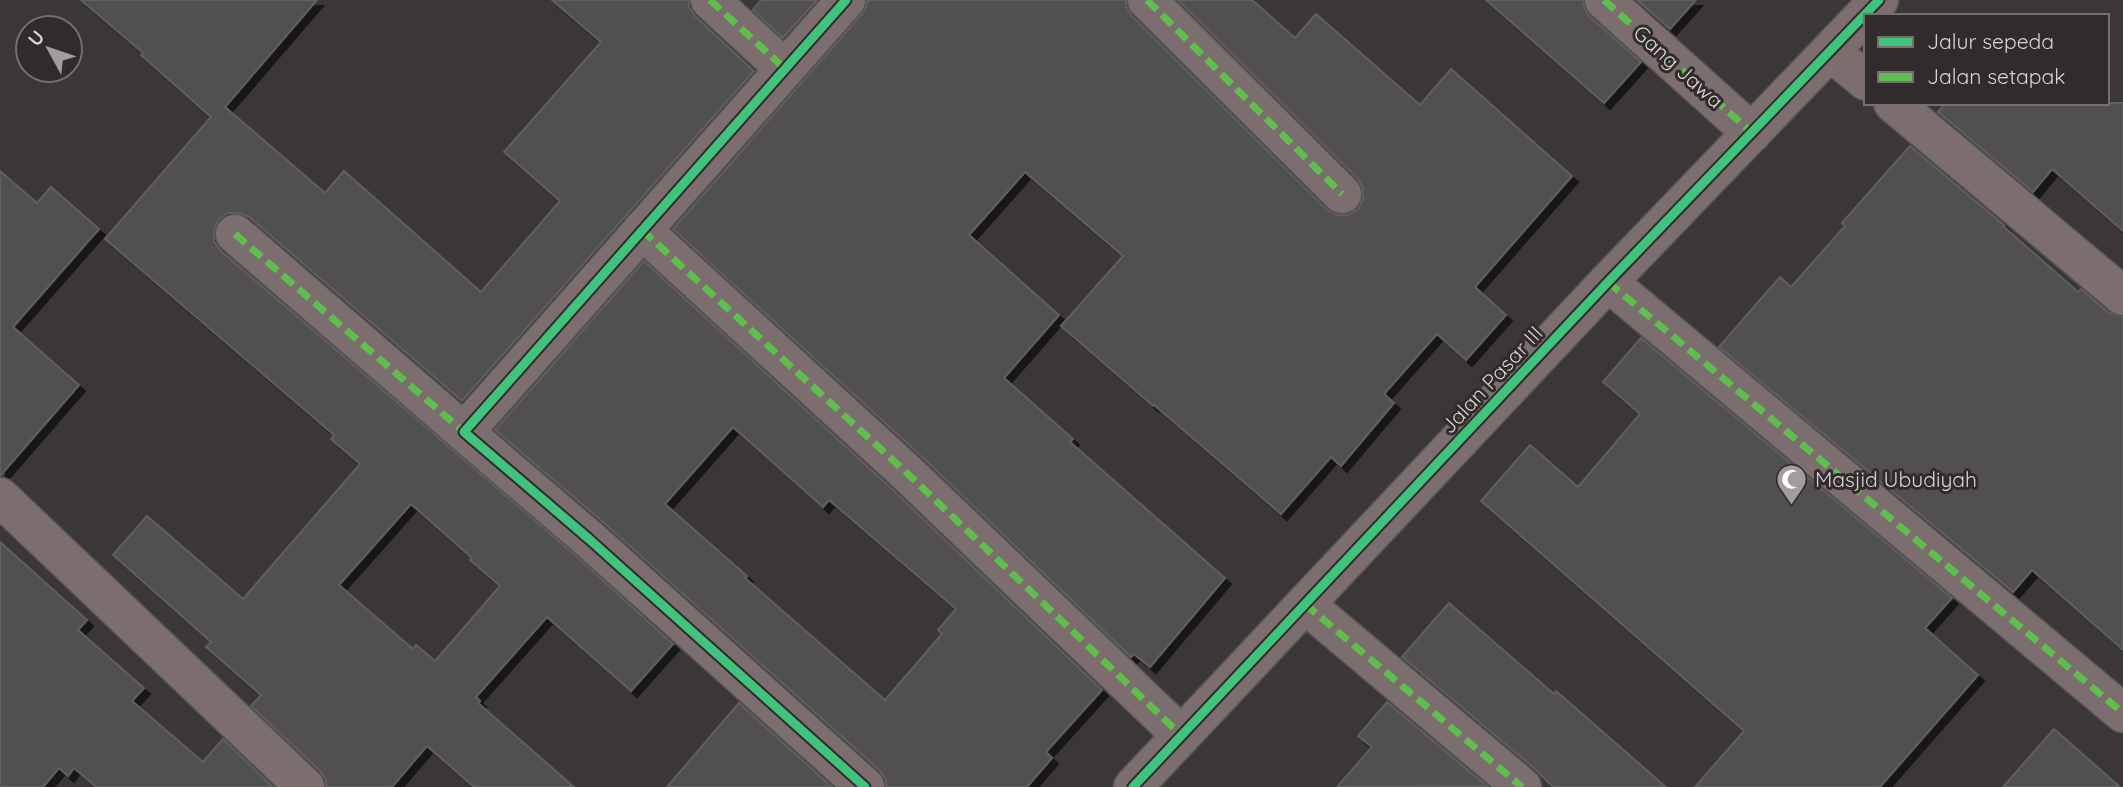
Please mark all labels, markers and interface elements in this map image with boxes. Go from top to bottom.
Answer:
north arrow [14,14,84,84]
legend [1864,14,2109,105]
street label: Gang Jawa [1628,19,1729,113]
text: U [22,25,49,51]
text: Jalur sepeda [1927,28,2054,54]
text: Jalan setapak [1927,63,2065,89]
street label: Jalan Pasar III [1435,320,1548,439]
mosque icon: Masjid Ubudiyah [1775,463,1809,507]
place label: Masjid Ubudiyah [1815,466,1977,492]

